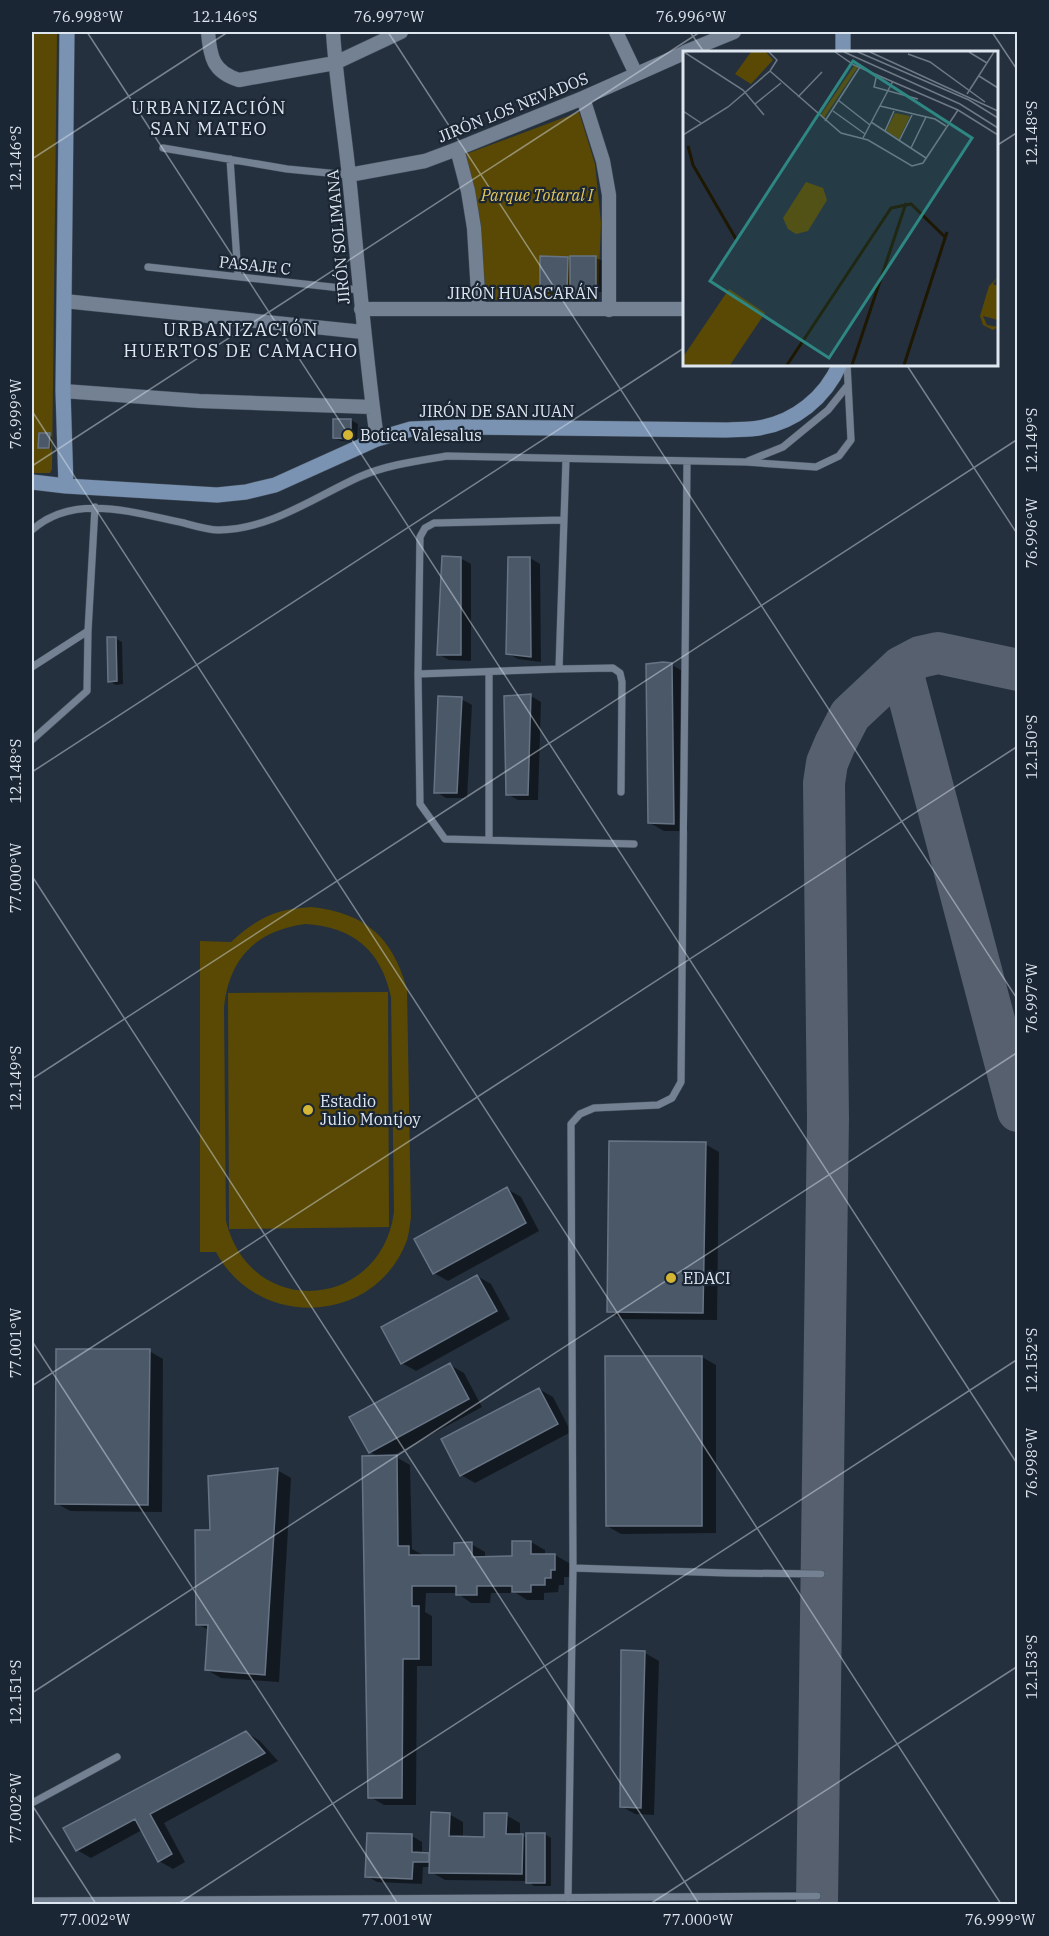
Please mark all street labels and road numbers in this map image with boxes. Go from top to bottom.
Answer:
street label: JIRÓN LOS NEVADOS [434,67,591,146]
street label: JIRÓN SOLIMANA [321,169,354,305]
street label: PASAJE C [218,251,292,279]
street label: JIRÓN HUASCARÁN [448,282,598,303]
street label: JIRÓN DE SAN JUAN [420,400,574,421]

